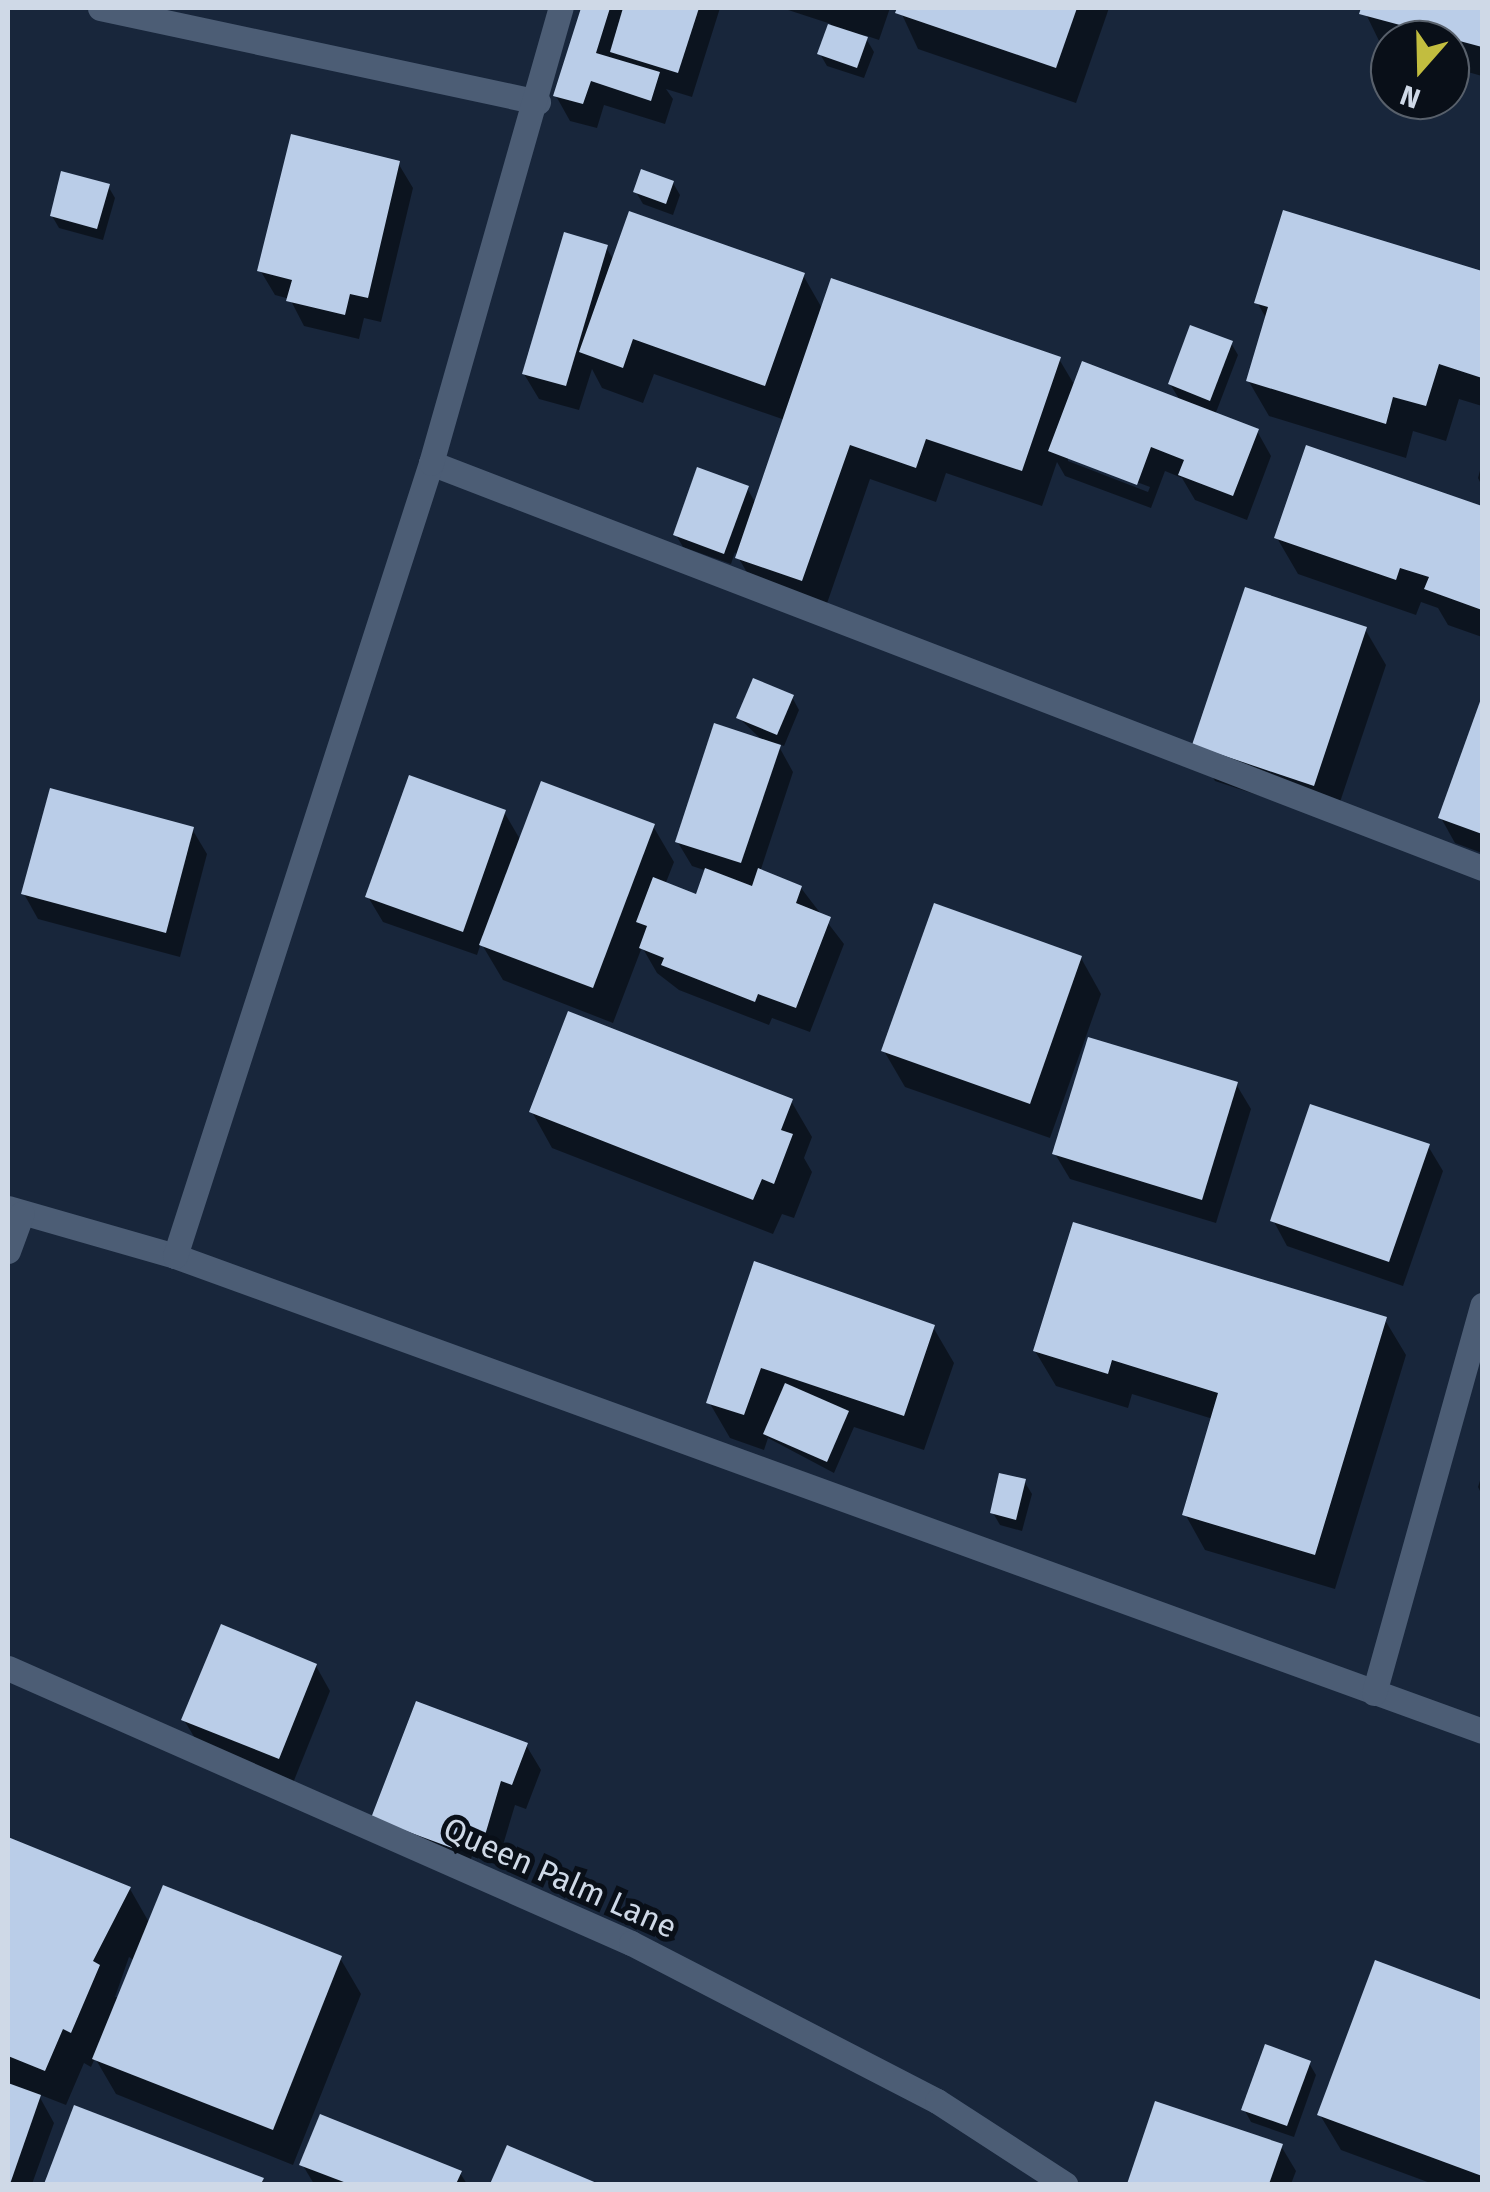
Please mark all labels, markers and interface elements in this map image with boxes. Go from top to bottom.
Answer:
north arrow [1370,20,1470,120]
text: N [1396,78,1425,115]
street label: Queen Palm Lane [437,1809,683,1947]

